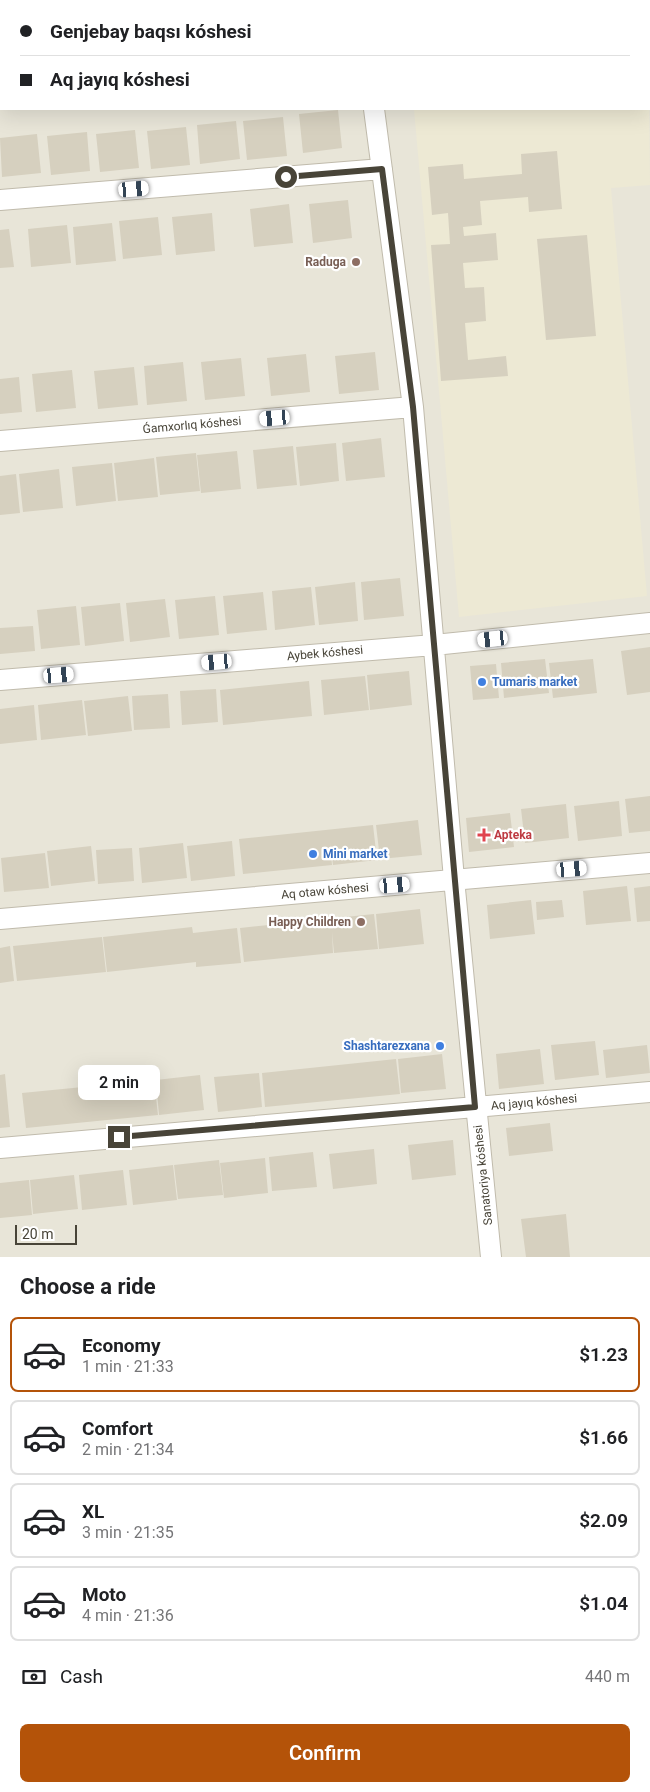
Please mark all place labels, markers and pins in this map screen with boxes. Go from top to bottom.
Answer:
place label: Raduga [305,255,347,269]
marker: Raduga [350,256,362,268]
place label: Tumaris market [492,675,577,689]
marker: Tumaris market [476,676,488,688]
place label: Apteka [494,828,533,842]
marker: Apteka [478,829,490,841]
place label: Mini market [323,847,388,861]
marker: Mini market [307,848,319,860]
place label: Happy Children [268,915,351,929]
marker: Happy Children [355,916,367,928]
place label: Shashtarezxana [344,1039,431,1053]
marker: Shashtarezxana [434,1040,446,1052]

